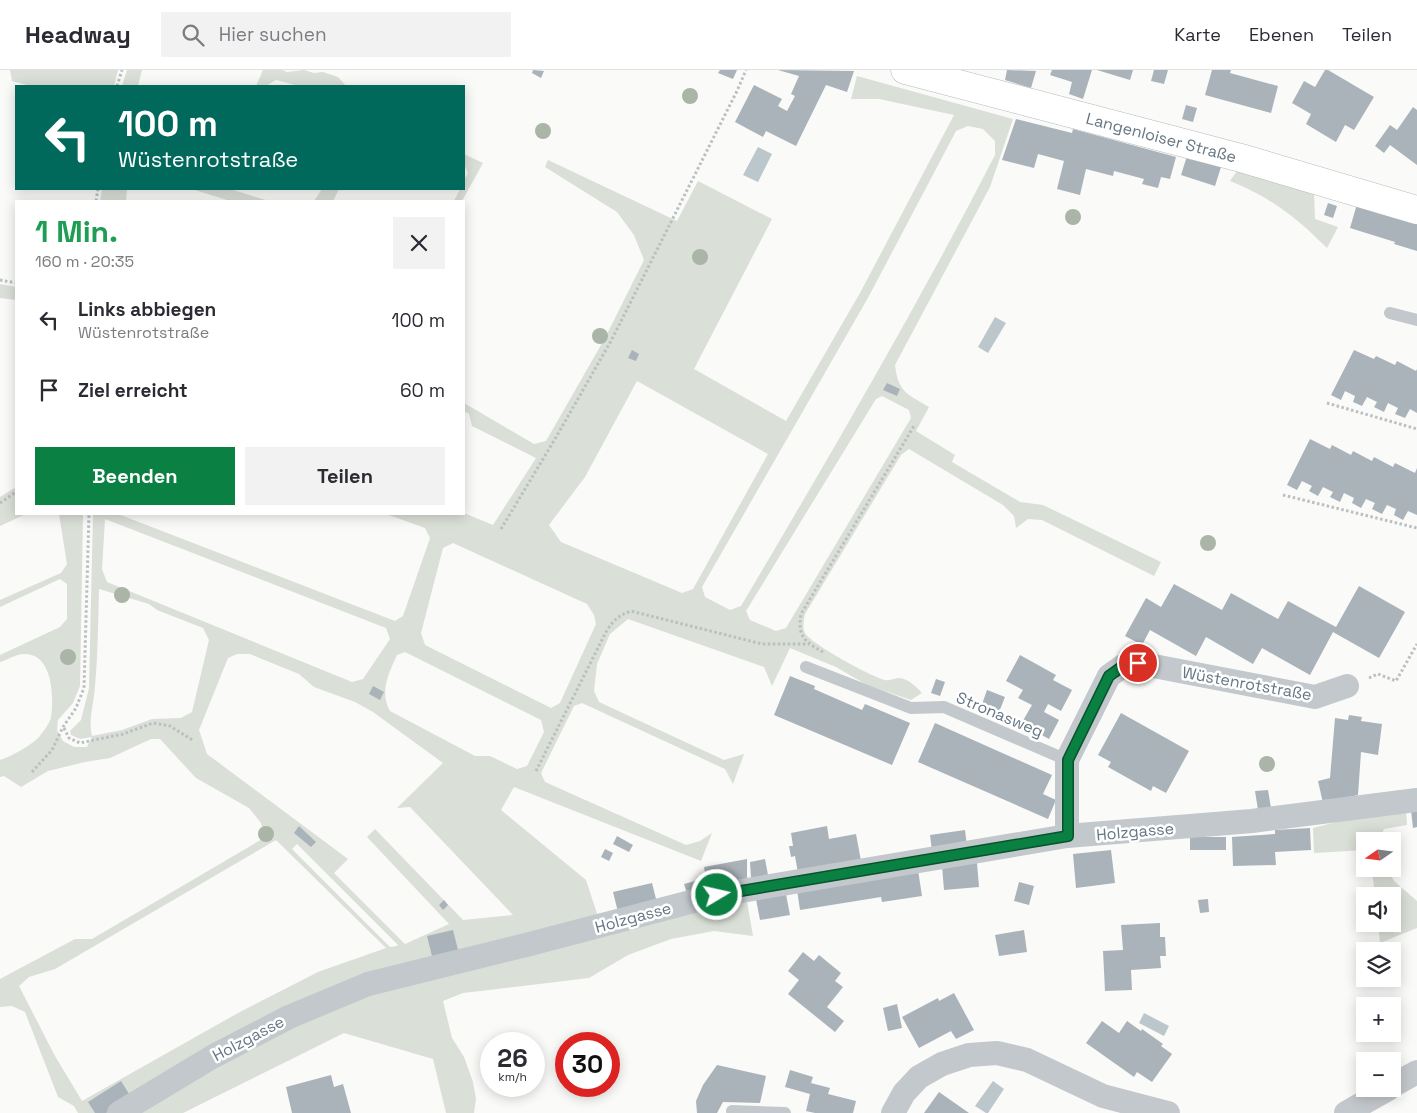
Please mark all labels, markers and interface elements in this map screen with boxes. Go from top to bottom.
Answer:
search box [161,12,511,57]
text: Headway [25,19,131,50]
icon: search [179,21,207,49]
text: Hier suchen [219,22,327,47]
text: Karte [1174,23,1221,46]
text: Ebenen [1249,23,1314,46]
text: Teilen [1342,23,1392,46]
text: 100 m [118,102,218,146]
icon: left [35,105,100,170]
street label: Langenloiser Straße [1084,108,1239,167]
text: Wüstenrotstraße [118,145,298,173]
text: 1 Min. [35,212,118,251]
button: close [393,217,445,269]
text: 160 m · 20:35 [35,251,134,272]
text: Links abbiegen [78,297,216,322]
icon: left [35,306,63,334]
text: 100 m [391,308,445,333]
text: Wüstenrotstraße [78,322,209,343]
icon: arrive [35,376,63,404]
text: Ziel erreicht [78,378,188,403]
text: 60 m [400,378,445,403]
button: Beenden [35,447,235,505]
button: Teilen [245,447,445,505]
pin [1117,642,1159,684]
icon: arrive [1124,649,1152,677]
street label: Wüstenrotstraße [1181,662,1313,705]
street label: Stronasweg [953,687,1046,742]
street label: Holzgasse [1095,818,1175,845]
north arrow [1356,832,1401,878]
map controls [1356,832,1401,1097]
position arrow [690,868,742,920]
button: sound [1356,887,1401,932]
street label: Holzgasse [593,897,674,938]
button: layers [1356,942,1401,987]
button: + [1356,997,1401,1042]
street label: Holzgasse [209,1011,288,1066]
speed limit sign: 30 [555,1032,620,1097]
text: 26 [497,1042,528,1074]
button: − [1356,1052,1401,1097]
text: km/h [498,1069,527,1085]

